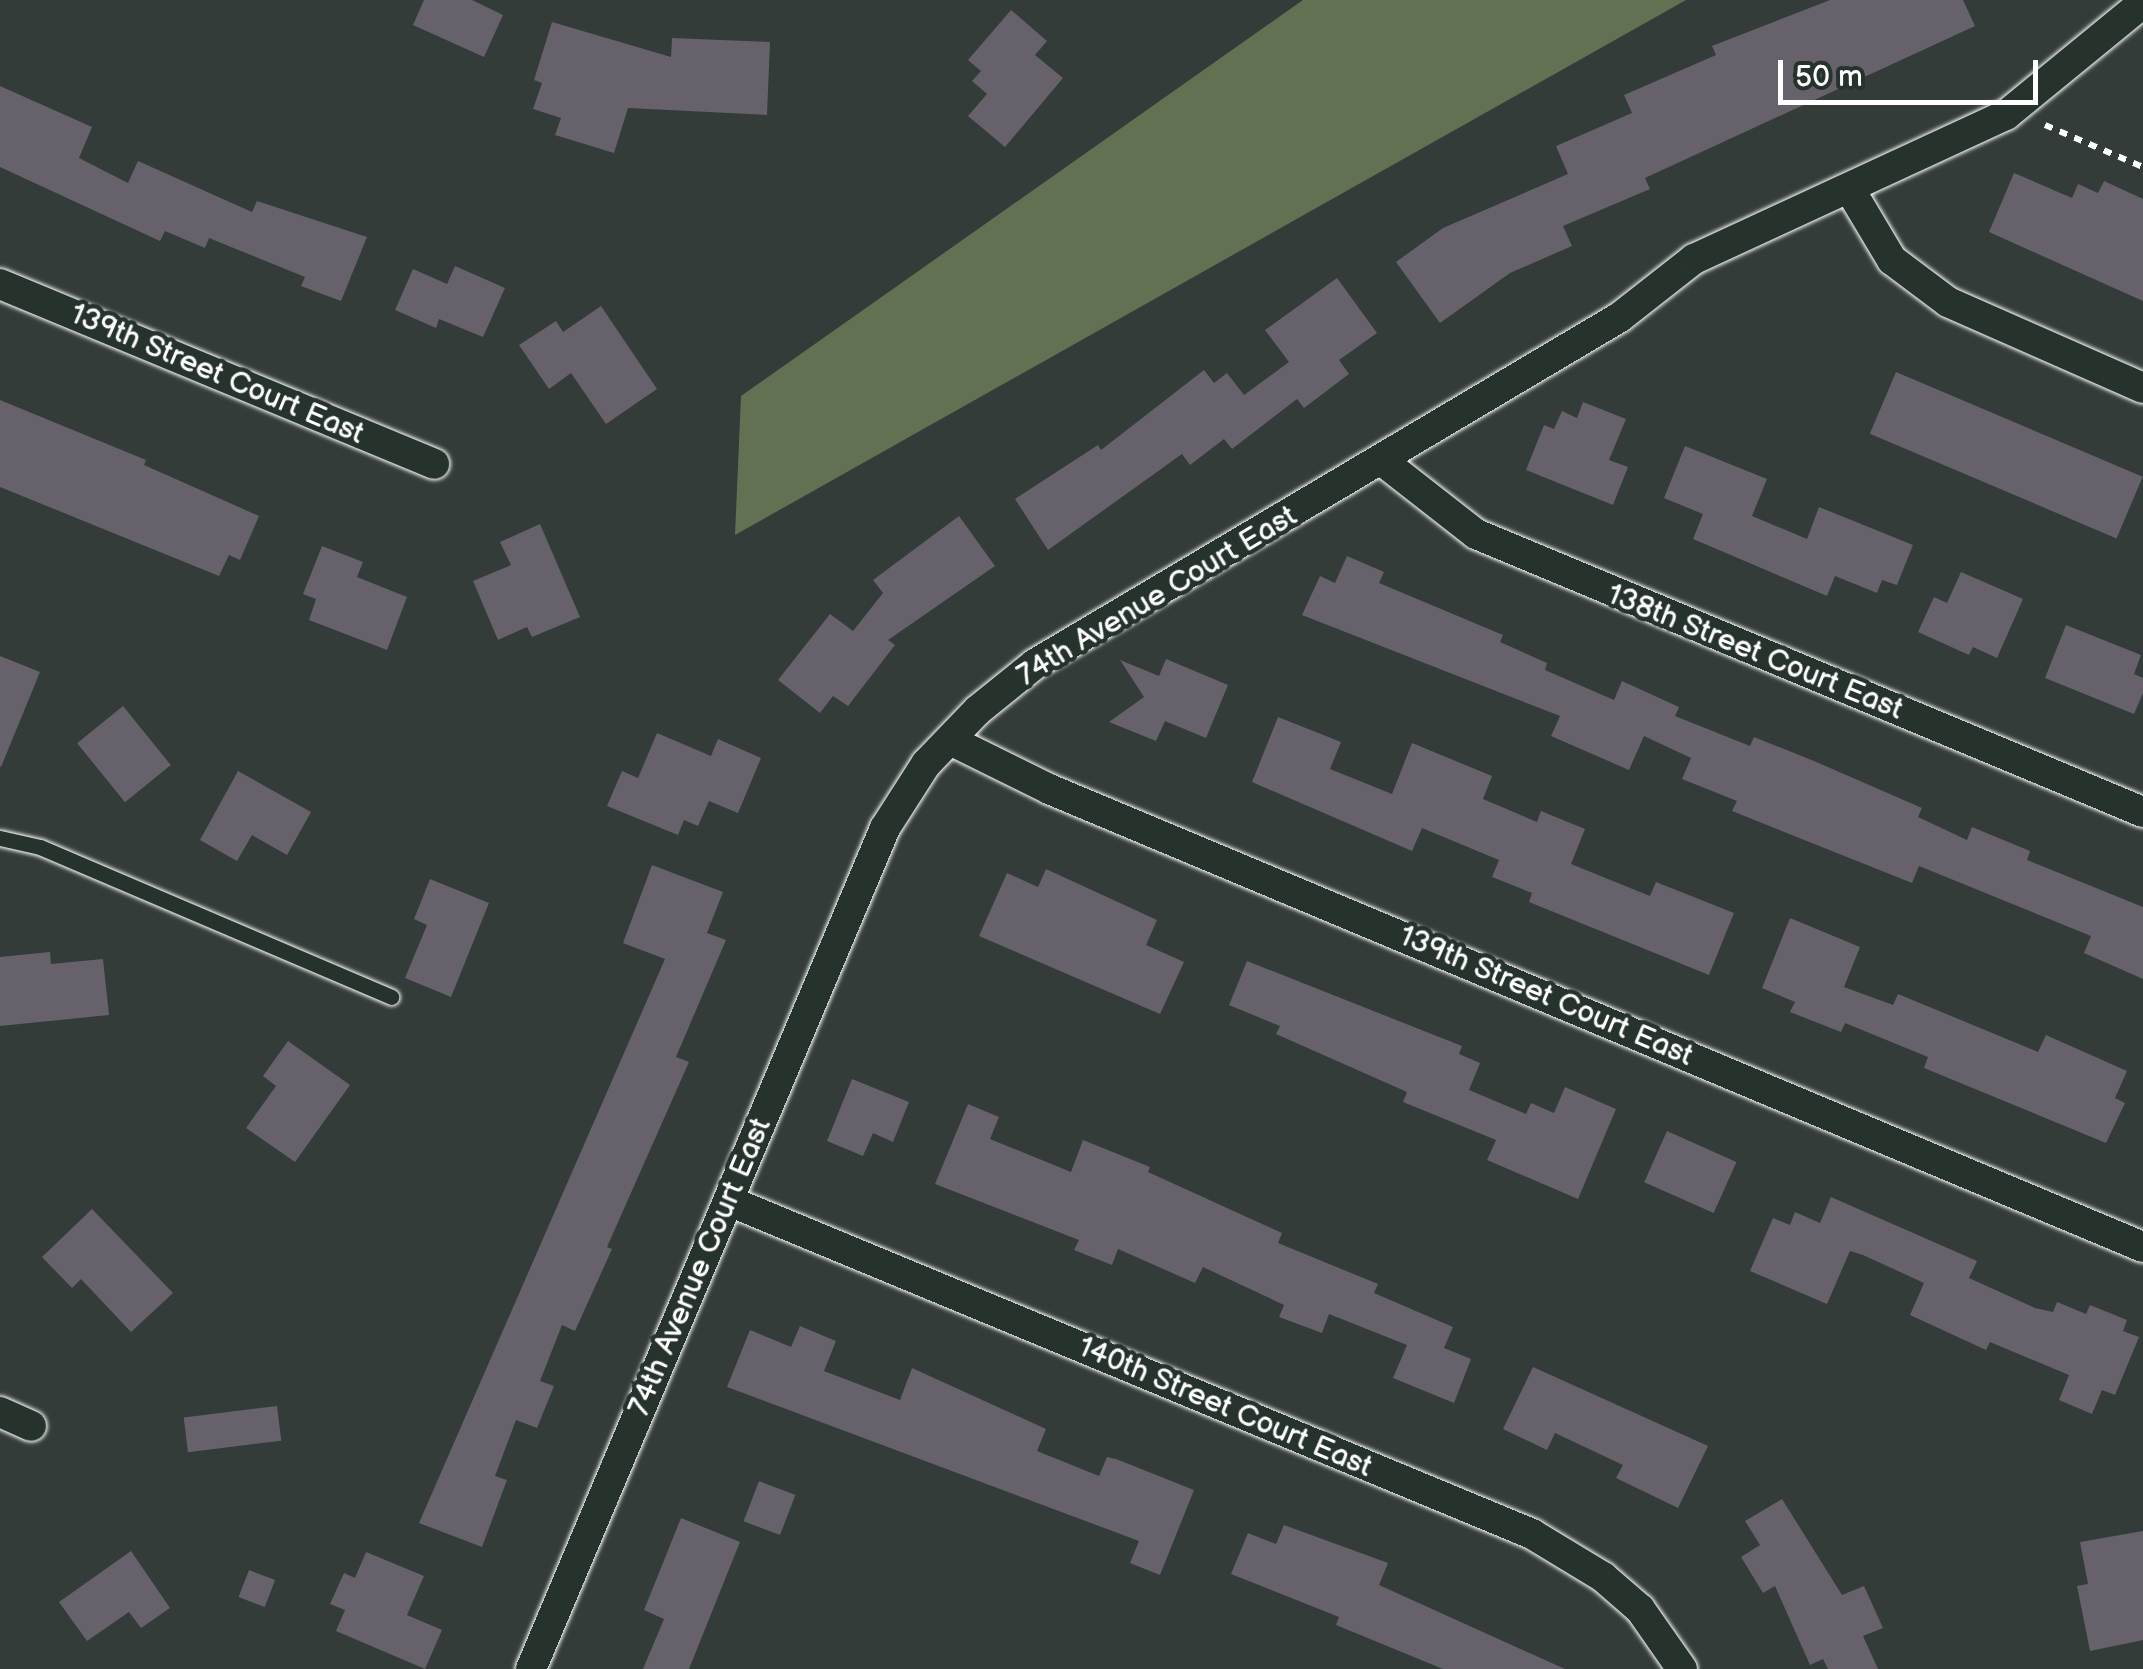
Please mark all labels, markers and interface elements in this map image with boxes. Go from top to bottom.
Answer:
scale bar [1783,40,2043,102]
text: 50 m [1795,59,1863,95]
street label: 139th Street Court East [65,296,369,452]
street label: 74th Avenue Court East [1011,498,1303,694]
street label: 138th Street Court East [1602,576,1908,728]
street label: 139th Street Court East [1394,918,1698,1074]
street label: 74th Avenue Court East [621,1113,779,1421]
street label: 140th Street Court East [1073,1329,1377,1485]

